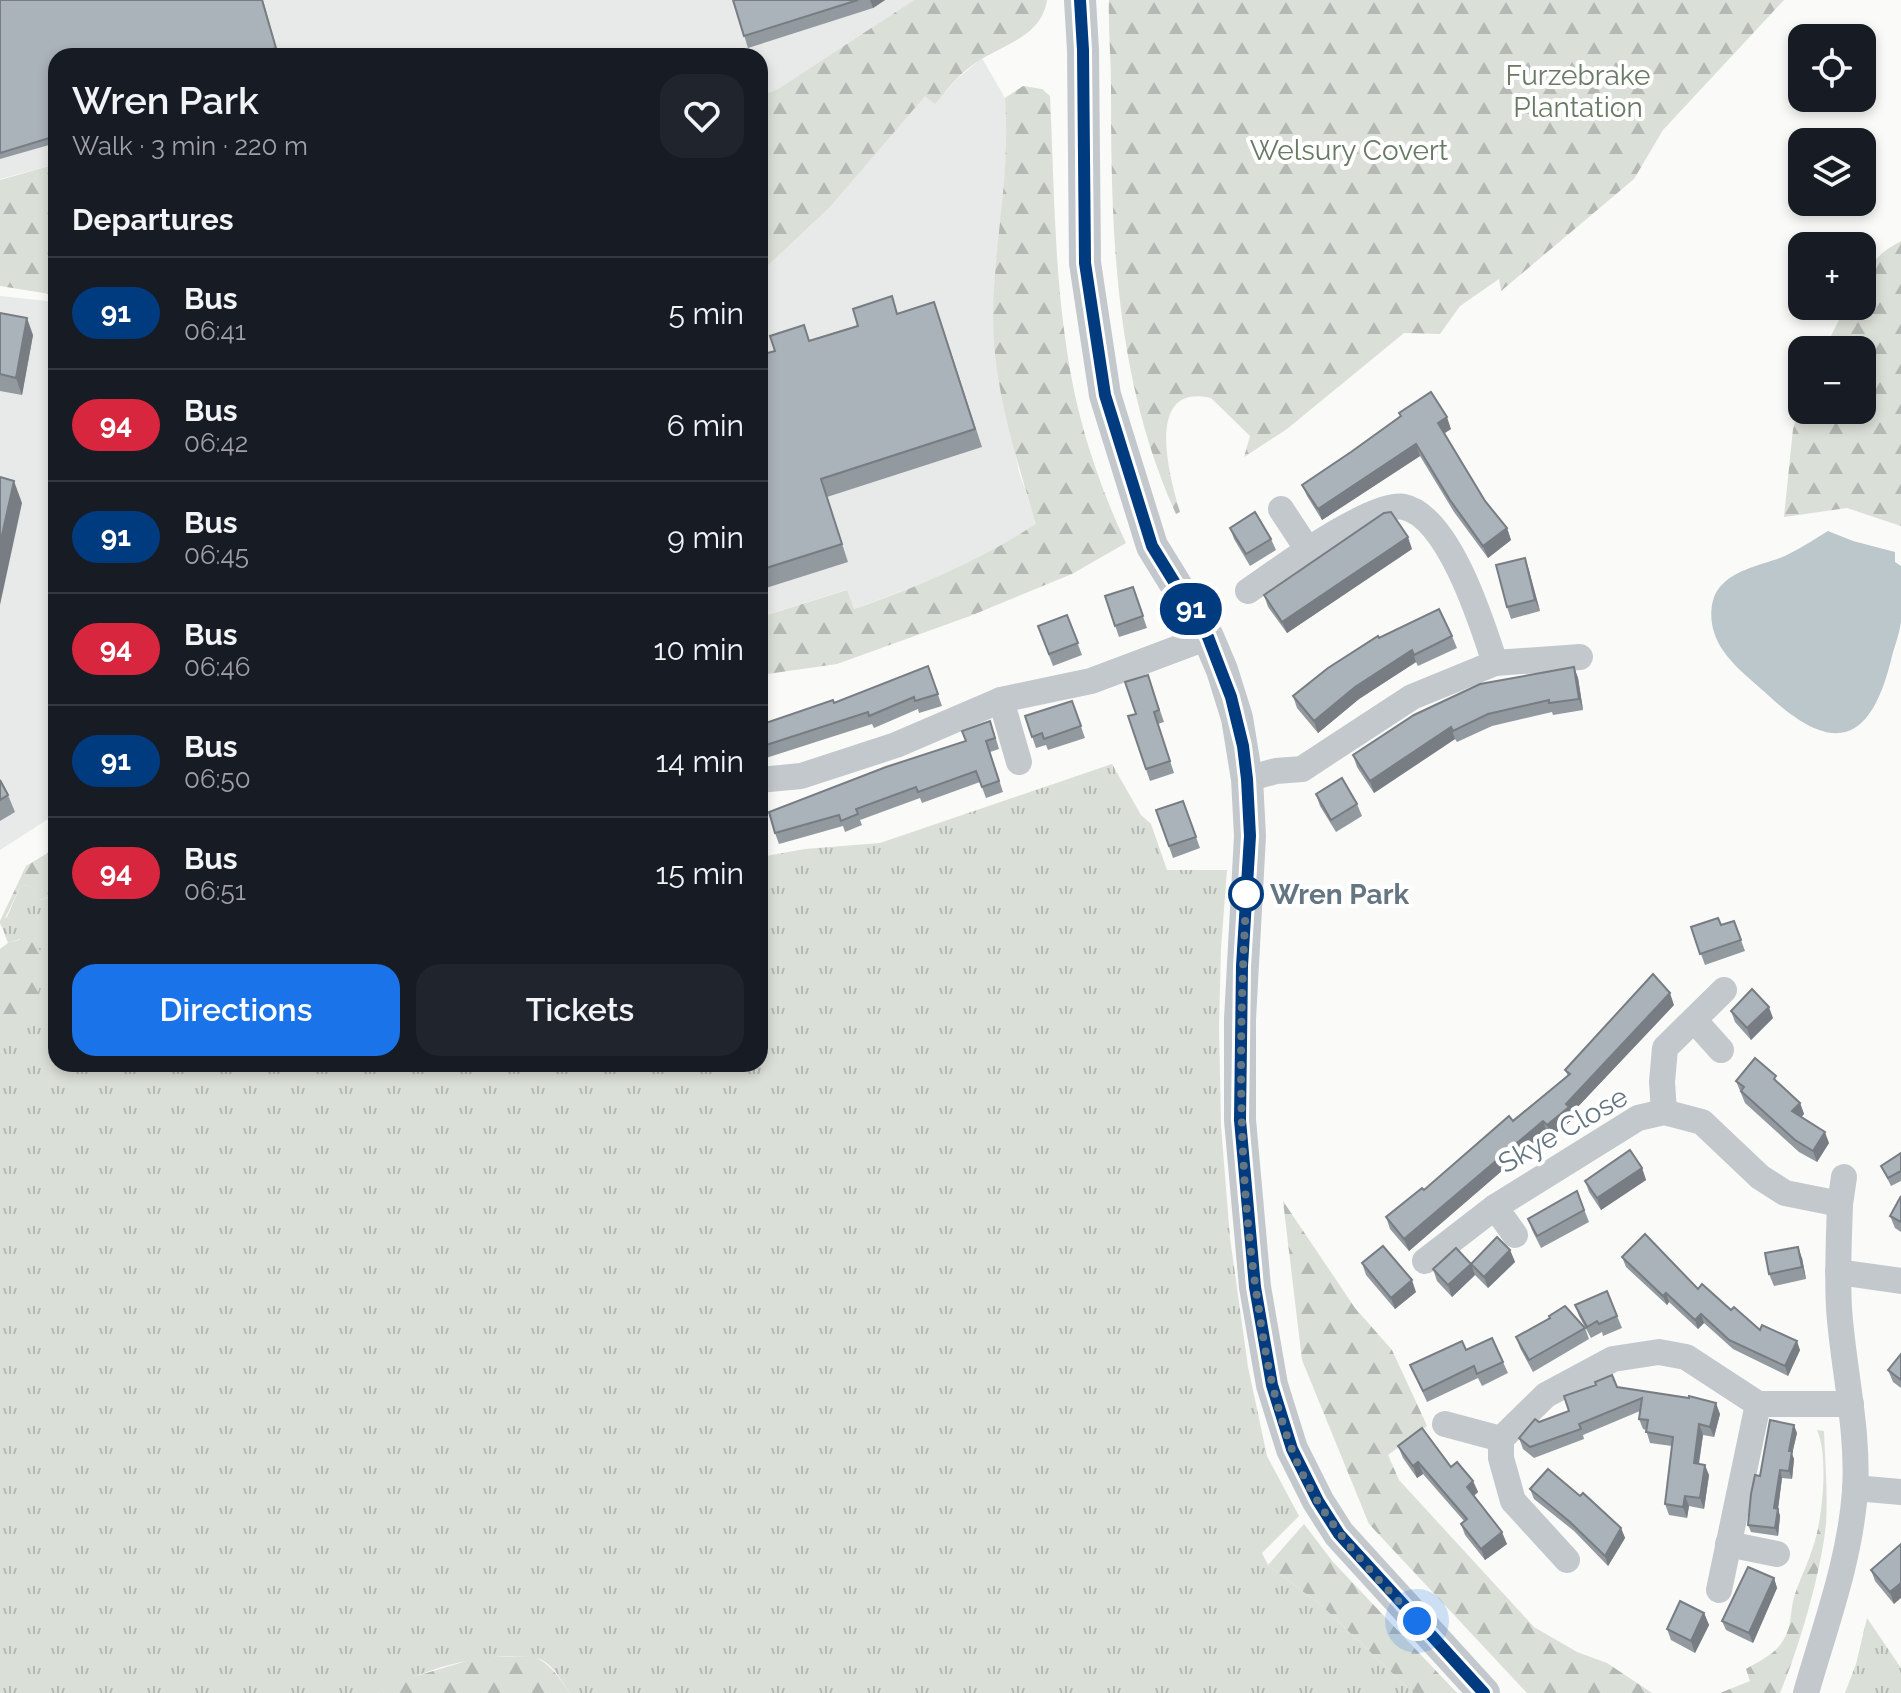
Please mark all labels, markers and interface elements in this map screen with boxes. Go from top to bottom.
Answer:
map controls [1788,24,1876,424]
button: locate [1788,24,1876,112]
park label: Furzebrake Plantation [1506,59,1650,124]
button: heart [660,74,744,158]
text: Wren Park [72,78,259,123]
button: layers [1788,128,1876,216]
text: Walk · 3 min · 220 m [72,131,308,161]
park label: Welsury Covert [1250,134,1449,167]
text: Departures [72,202,234,237]
button: + [1788,232,1876,320]
text: Bus [184,281,238,316]
text: 91 [101,296,131,329]
text: 5 min [668,296,744,331]
text: 06:41 [184,316,246,346]
button: − [1788,336,1876,424]
text: Bus [184,393,238,428]
text: 94 [100,408,132,441]
text: 6 min [667,408,744,443]
text: 06:42 [184,428,248,458]
text: Bus [184,505,238,540]
text: 91 [101,520,131,553]
text: 9 min [667,520,744,555]
text: 06:45 [184,540,249,570]
line badge: 91 [1155,583,1227,635]
text: 91 [1176,592,1206,625]
text: Bus [184,617,238,652]
text: 94 [100,632,132,665]
text: 10 min [654,632,744,667]
text: 06:46 [184,652,250,682]
text: Bus [184,729,238,764]
text: 91 [101,744,131,777]
text: 14 min [656,744,744,779]
text: 06:50 [184,764,251,794]
text: Bus [184,841,238,876]
text: 94 [100,856,132,889]
text: 15 min [656,856,744,891]
text: 06:51 [184,876,246,906]
marker: Wren Park [1229,877,1263,911]
place label: Wren Park [1270,878,1409,911]
button: Directions [72,964,400,1056]
button: Tickets [416,964,744,1056]
street label: Skye Close [1493,1080,1633,1180]
your location [1397,1601,1437,1641]

